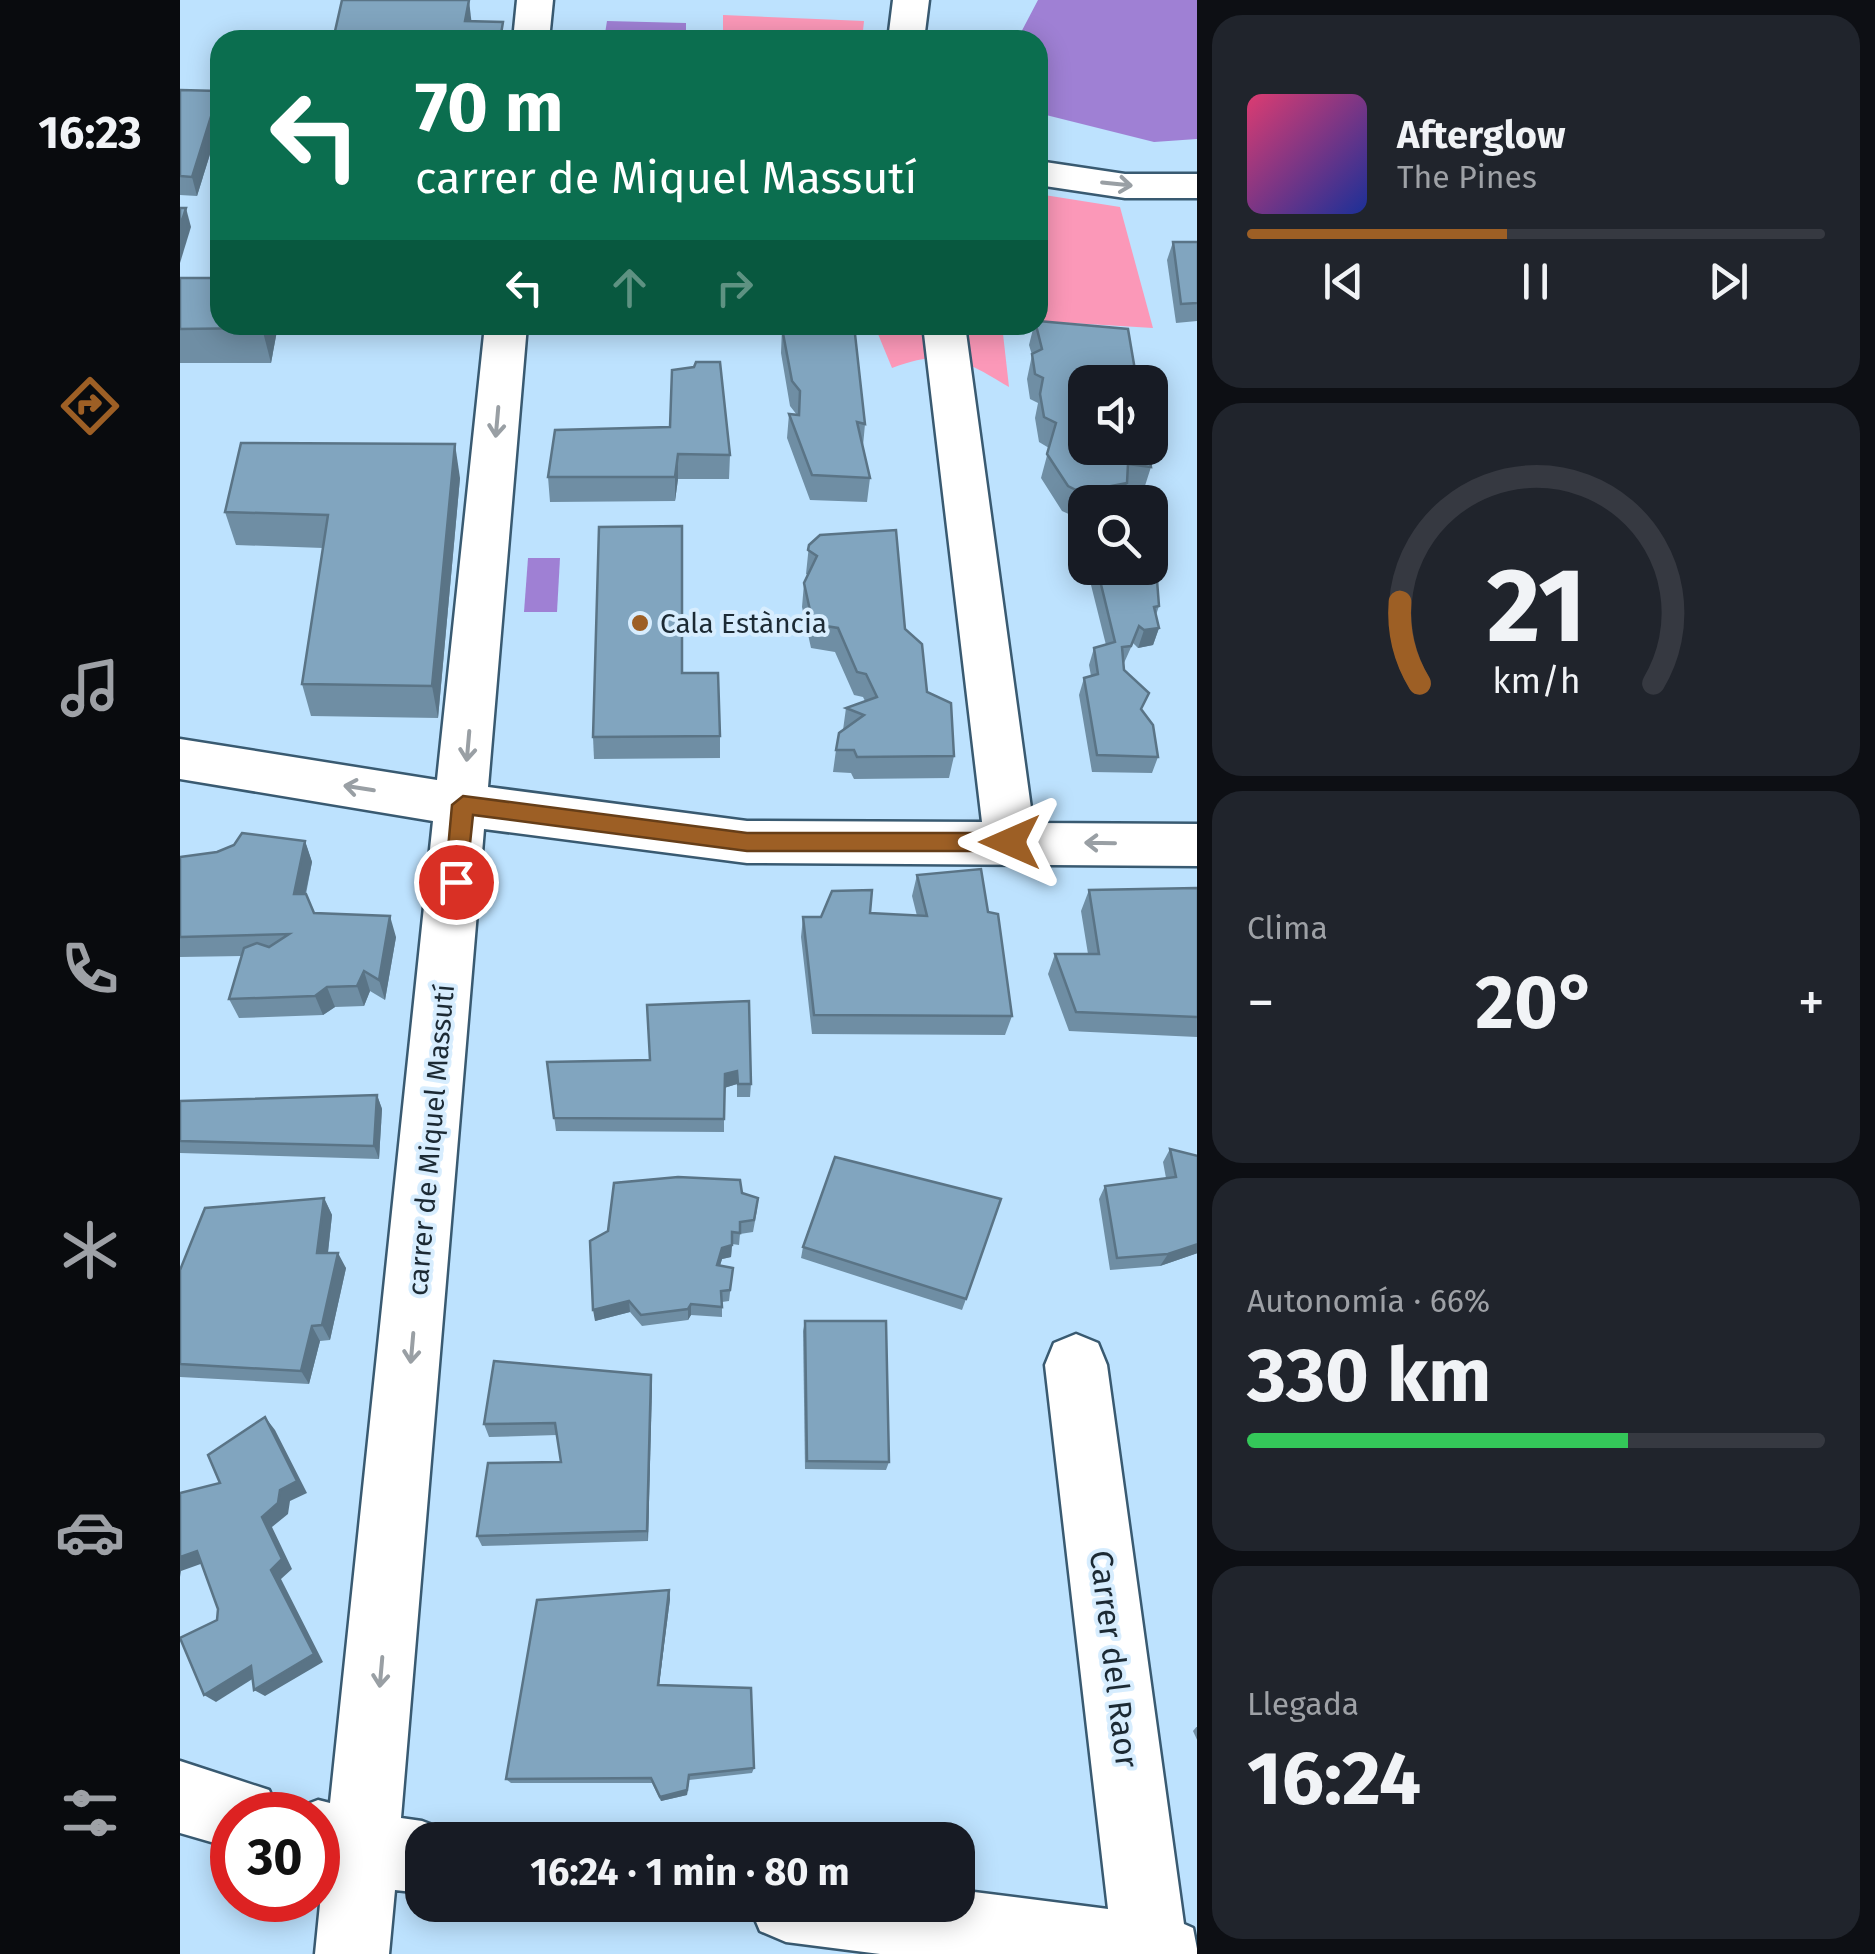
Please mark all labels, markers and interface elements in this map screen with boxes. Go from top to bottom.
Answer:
text: 70 m [415,66,564,150]
icon: left [250,70,380,200]
text: 16:23 [38,106,142,160]
text: Afterglow [1397,112,1565,158]
text: carrer de Miquel Massutí [415,151,917,205]
text: The Pines [1397,158,1537,196]
one-way arrow [1100,175,1133,194]
icon: previous [1316,254,1371,309]
icon: pause [1508,254,1563,309]
icon: next [1701,254,1756,309]
icon: left [497,260,552,315]
icon: ahead [602,260,657,315]
icon: right [707,260,762,315]
map controls [1068,365,1168,585]
button: sound [1068,365,1168,465]
icon: directions [55,371,125,441]
one-way arrow [487,406,506,438]
button: search [1068,485,1168,585]
text: 21 [1486,544,1586,669]
place label: Cala Estància [660,607,827,640]
marker: Cala Estància [629,612,651,634]
icon: music [55,653,125,723]
text: km/h [1492,660,1580,702]
one-way arrow [459,729,478,761]
one-way arrow [343,778,376,797]
position arrow [958,790,1062,894]
one-way arrow [1085,834,1117,853]
pin [414,840,499,925]
icon: arrive [429,855,484,910]
text: Clima [1247,909,1328,947]
icon: phone [55,934,125,1004]
text: 20° [1475,958,1597,1048]
text: − [1247,970,1275,1036]
text: + [1798,970,1825,1036]
street label: carrer de Miquel Massutí [401,983,461,1297]
icon: climate [55,1215,125,1285]
text: Autonomía · 66% [1247,1282,1490,1320]
text: 330 km [1247,1331,1491,1421]
one-way arrow [402,1332,421,1364]
icon: car [55,1497,125,1567]
street label: Carrer del Raor [1082,1548,1146,1771]
one-way arrow [372,1655,391,1687]
text: Llegada [1247,1685,1359,1723]
text: 16:24 [1247,1734,1421,1824]
icon: filters [55,1778,125,1848]
speed limit sign: 30 [210,1792,340,1922]
text: 16:24 · 1 min · 80 m [530,1849,850,1895]

